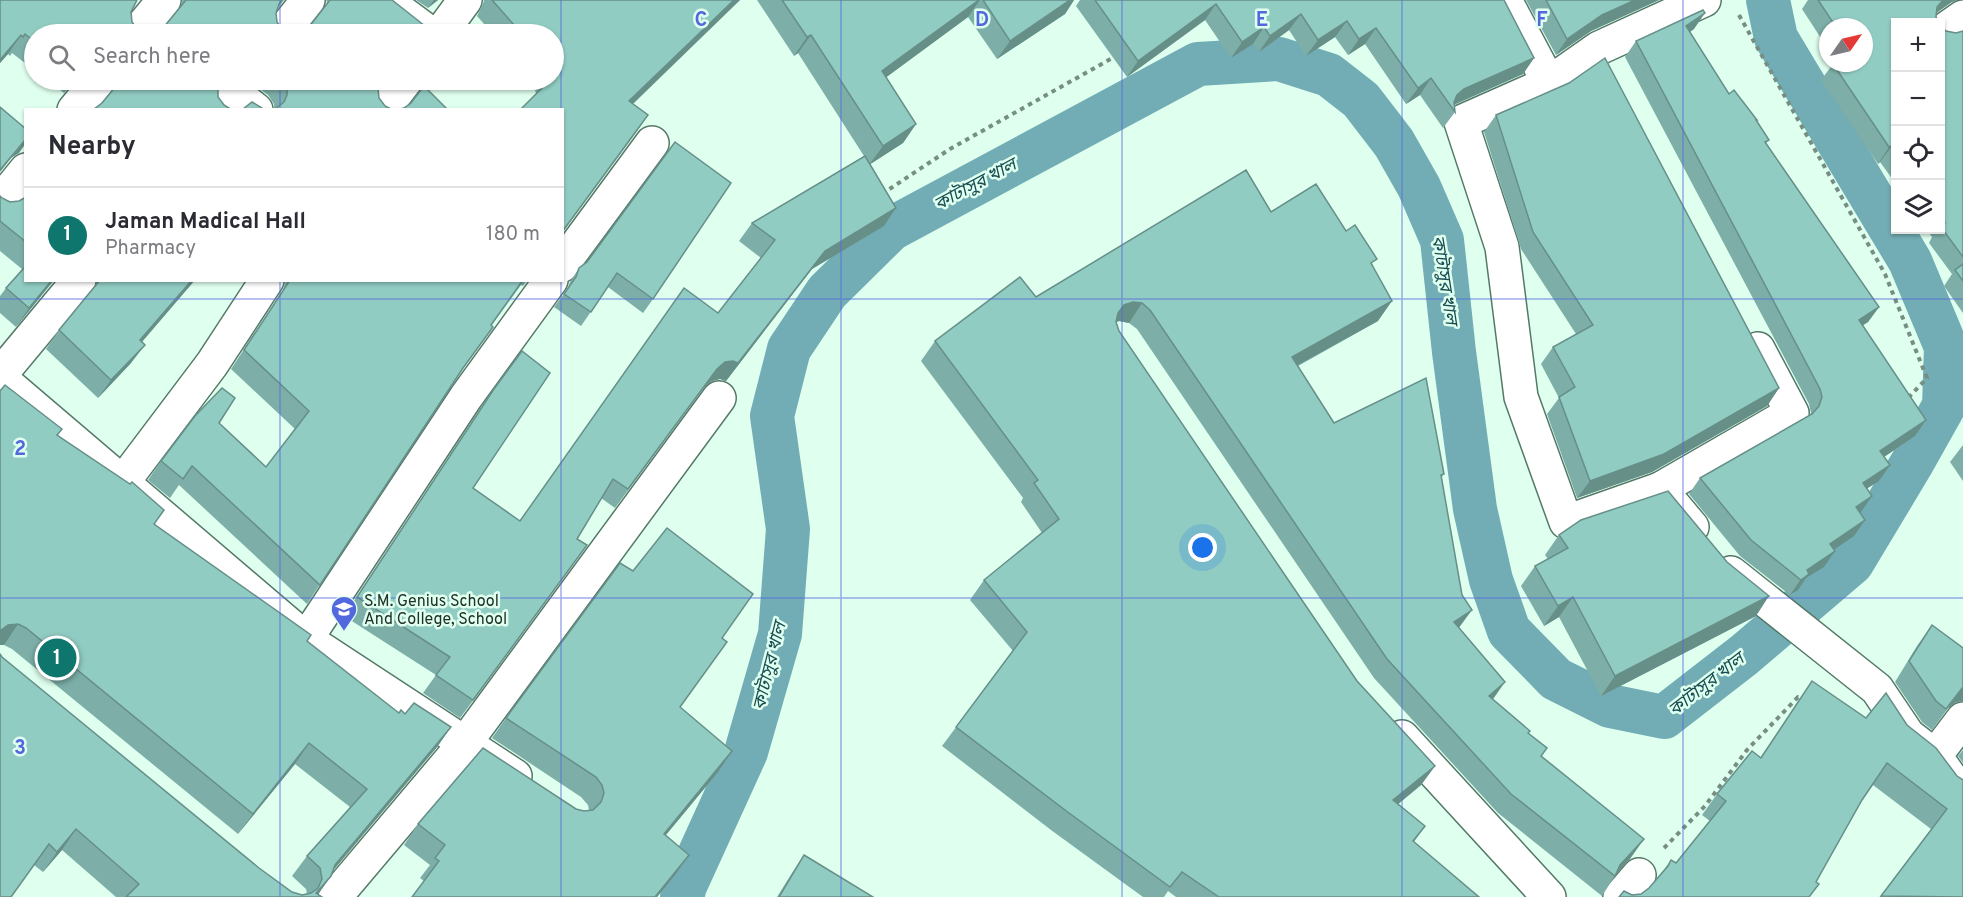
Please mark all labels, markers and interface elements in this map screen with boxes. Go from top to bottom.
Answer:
text: C [695,8,707,34]
text: D [975,8,989,34]
text: E [1256,8,1268,34]
text: F [1536,8,1548,34]
north arrow [1819,18,1873,72]
map controls [1891,18,1945,234]
button: + [1891,18,1945,72]
search box [24,24,564,90]
icon: search [45,41,78,74]
text: Search here [93,44,211,71]
button: − [1891,72,1945,126]
button: locate [1891,126,1945,180]
text: Nearby [48,131,136,164]
water label: কাটাসুর খাল [930,151,1024,217]
button: layers [1891,180,1945,234]
text: Jaman Madical Hall [105,209,306,236]
text: 1 [64,222,72,248]
text: 180 m [486,222,540,248]
water label: কাটাসুর খাল [1425,234,1463,330]
text: Pharmacy [105,236,196,262]
text: 2 [14,437,26,463]
your location [1188,533,1217,562]
place label: S.M. Genius School And College, School [364,592,507,630]
school or university icon: S.M. Genius School And College, School [329,594,359,632]
water label: কাটাসুর খাল [747,616,793,713]
pin: 1 [38,636,76,680]
water label: কাটাসুর খাল [1664,645,1752,722]
text: 3 [14,736,26,762]

